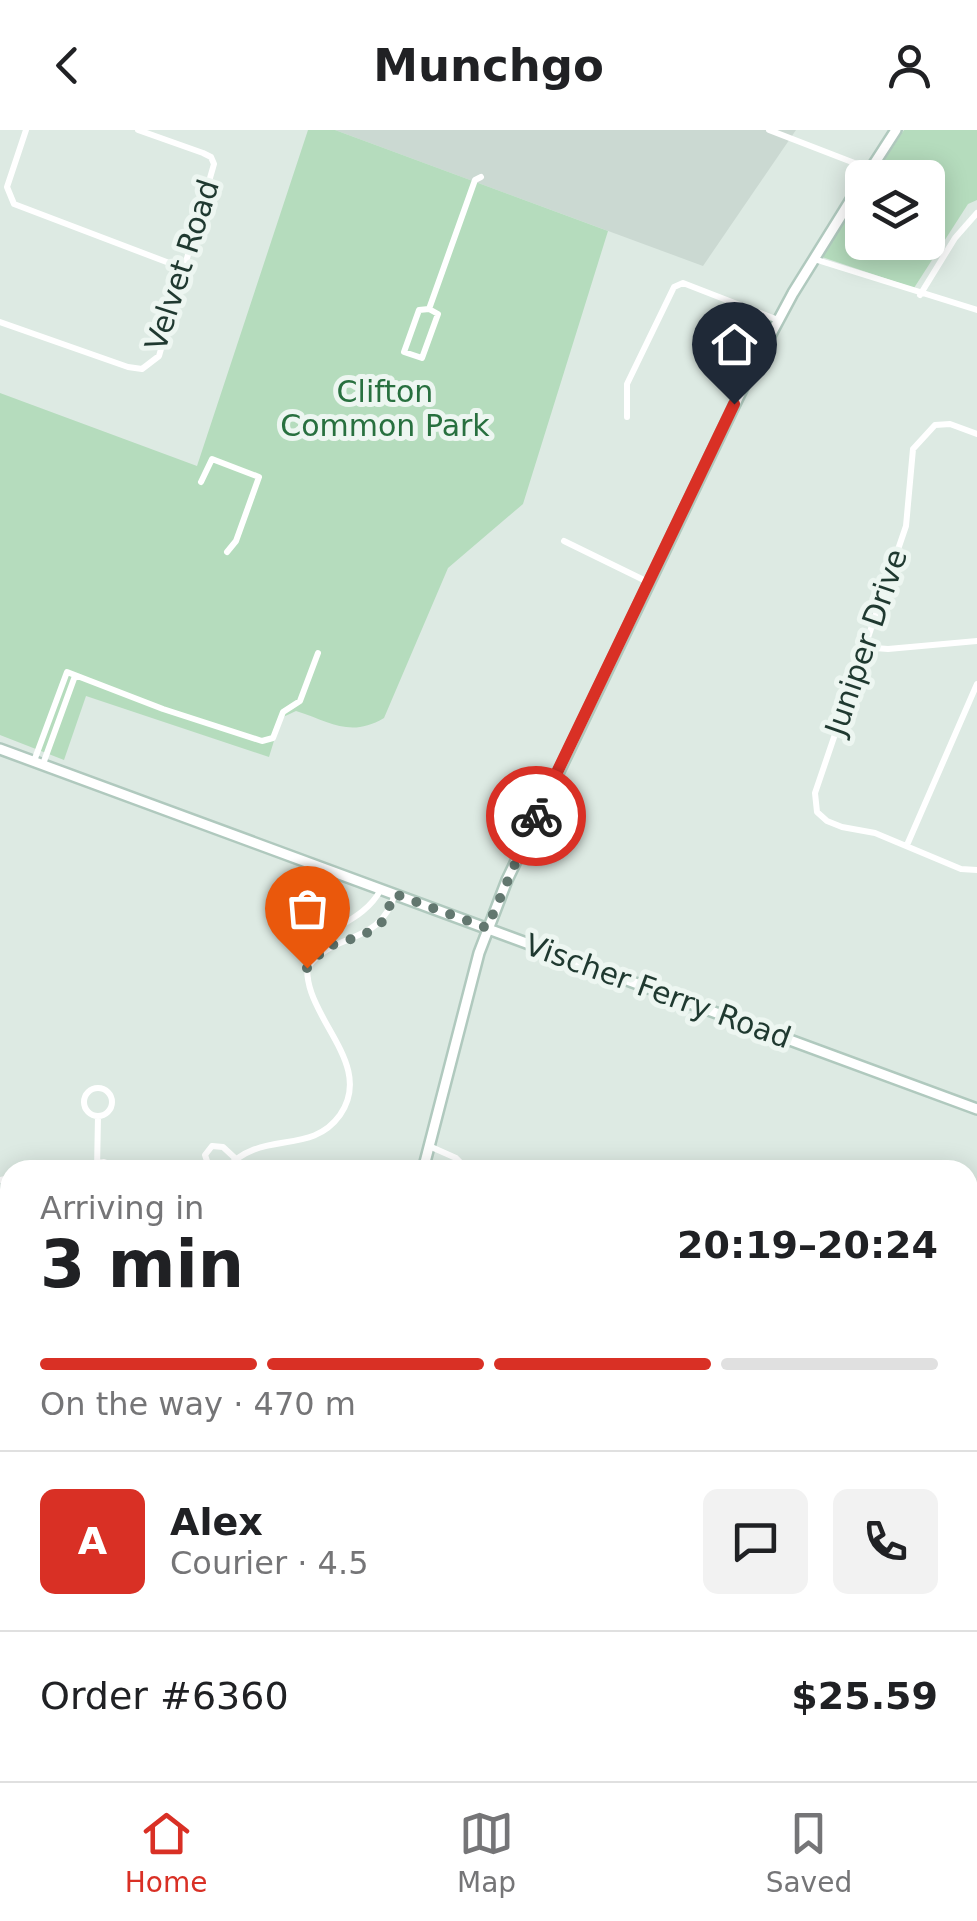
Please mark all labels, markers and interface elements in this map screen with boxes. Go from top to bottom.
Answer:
icon: back [40,38,95,93]
icon: person [882,38,937,93]
text: Munchgo [373,39,604,92]
map controls [845,160,945,260]
button: layers [845,160,945,260]
street label: Velvet Road [138,175,226,355]
pin [692,302,777,405]
icon: home [707,317,762,372]
park label: Clifton Common Park [280,374,490,443]
street label: Juniper Drive [817,544,914,742]
courier [486,766,586,866]
icon: bike [509,789,564,844]
pin [265,866,350,969]
icon: bag [280,881,335,936]
street label: Vischer Ferry Road [520,927,796,1055]
text: Arriving in [40,1189,204,1227]
text: 20:19–20:24 [677,1223,938,1267]
text: 3 min [40,1227,244,1302]
text: On the way · 470 m [40,1385,356,1423]
button: chat [703,1489,808,1594]
button: phone [833,1489,938,1594]
text: Alex [170,1500,263,1544]
text: A [78,1519,107,1563]
text: Courier · 4.5 [170,1544,369,1582]
text: Order #6360 [40,1674,289,1718]
text: $25.59 [791,1674,938,1718]
tab: Home [125,1806,207,1899]
tab: Map [457,1806,516,1899]
tab: Saved [766,1806,852,1899]

